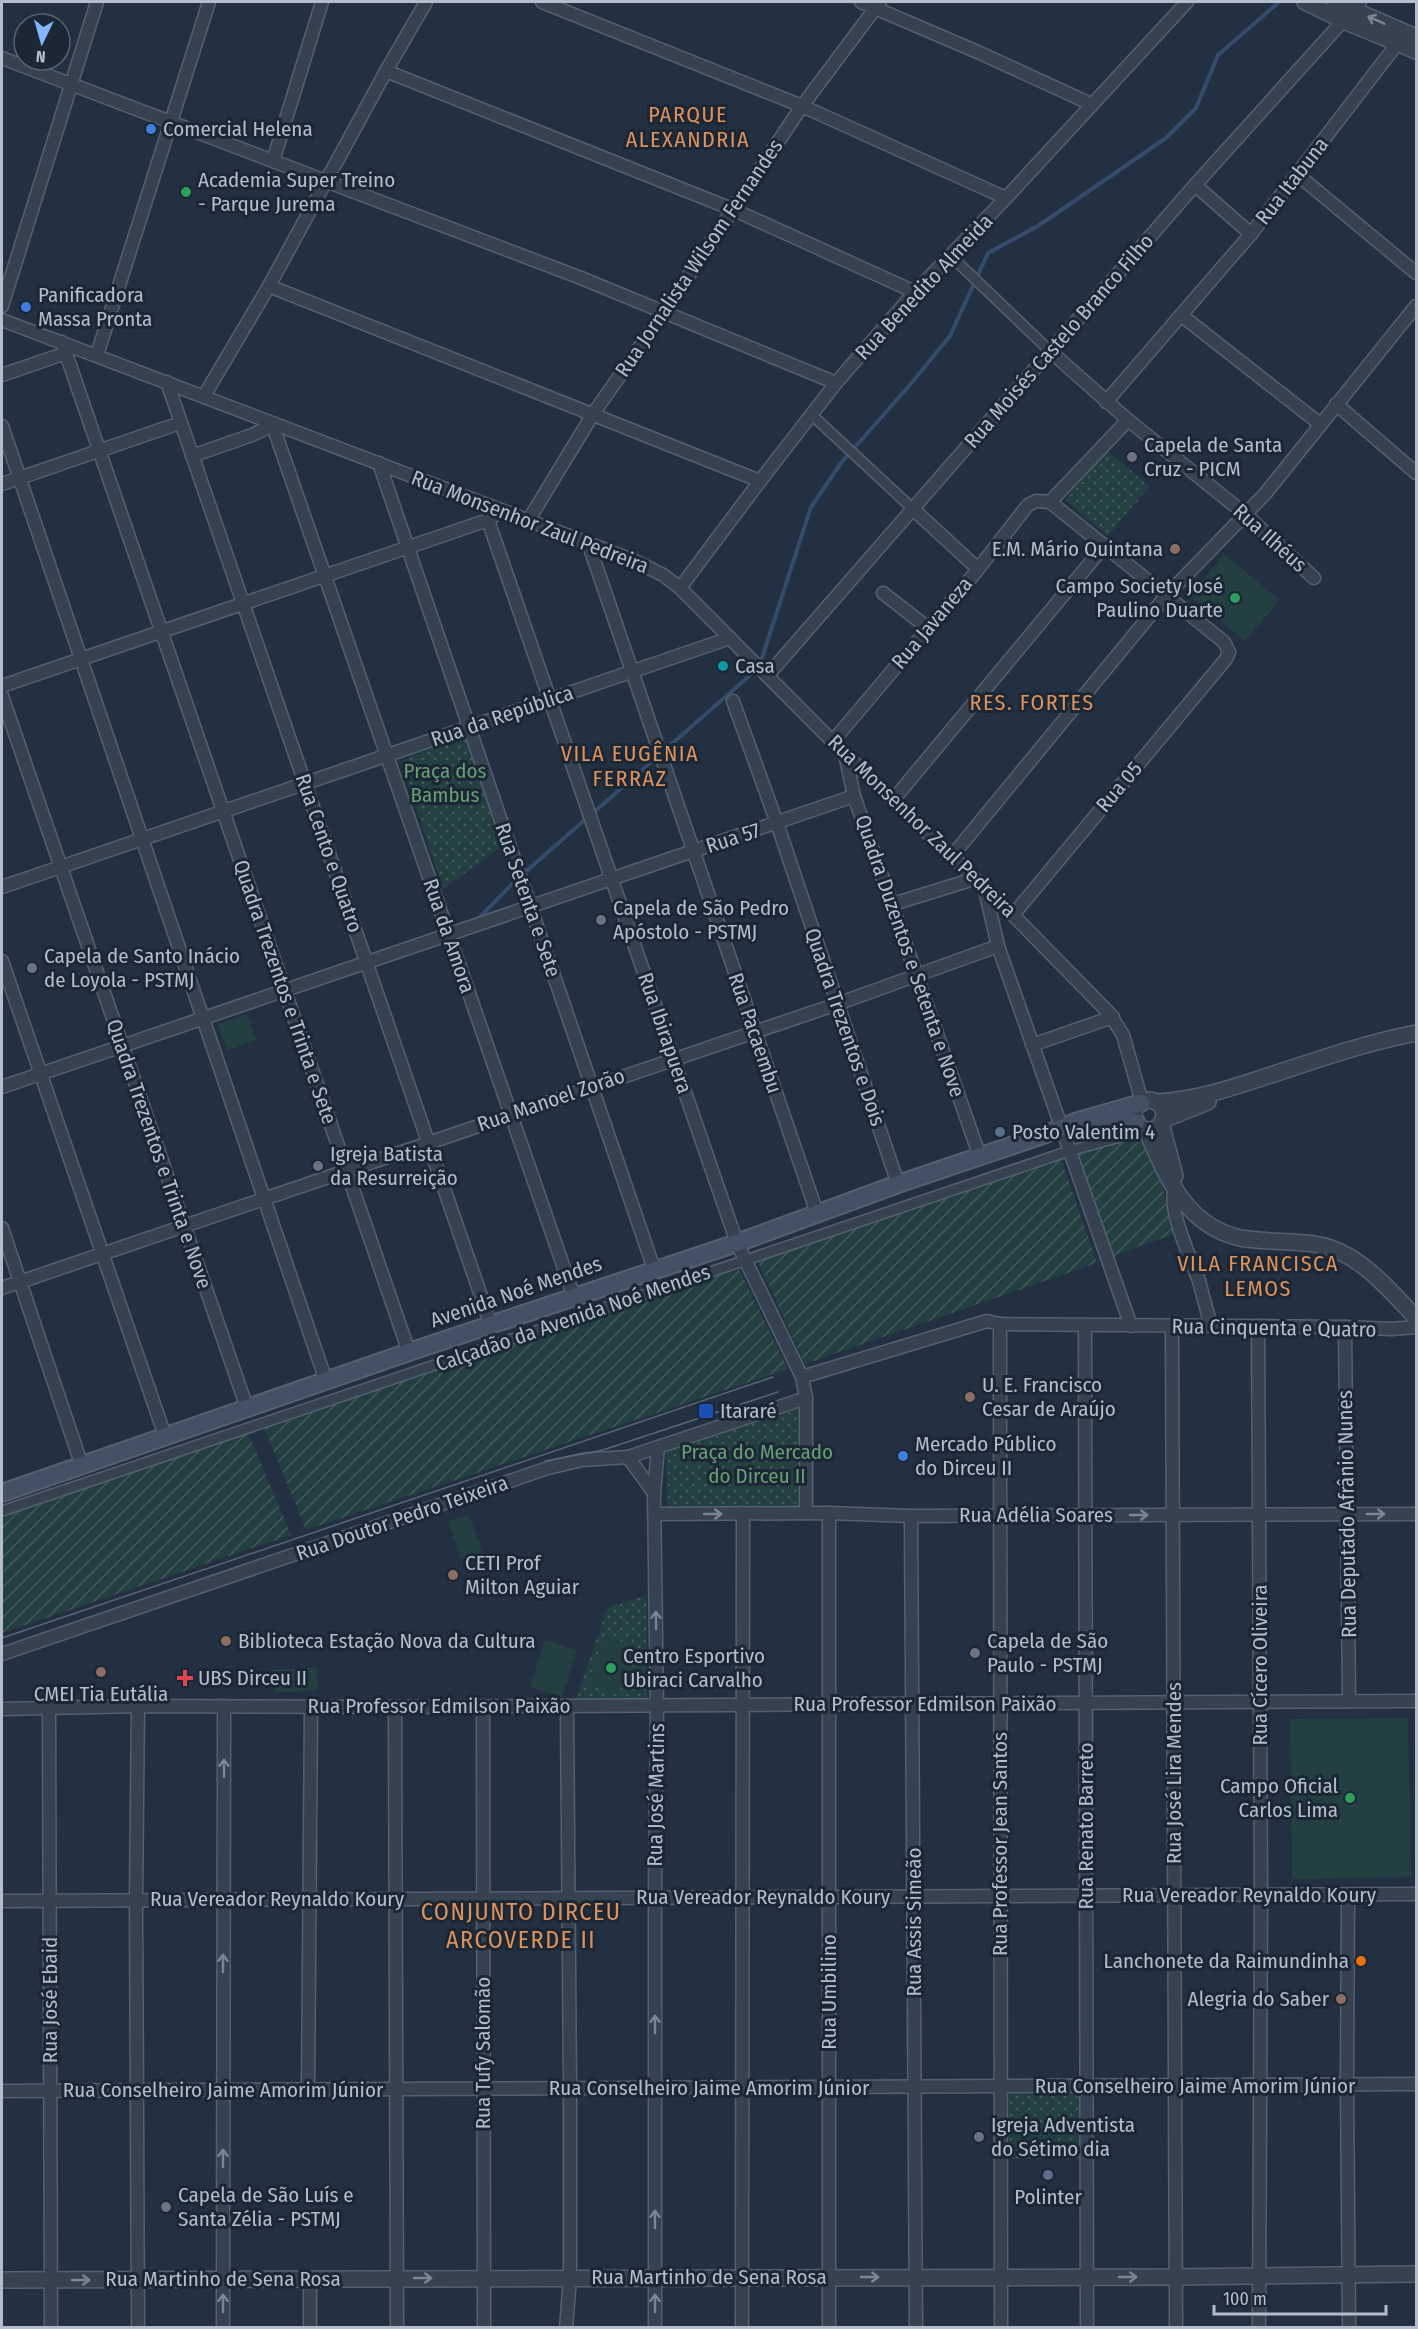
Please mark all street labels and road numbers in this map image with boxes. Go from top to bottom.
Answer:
street label: Rua Itabuna [1250,132,1334,230]
street label: Rua Jornalista Wilsom Fernandes [610,134,789,382]
street label: Rua Benedito Almeida [850,209,998,365]
street label: Rua Moisés Castelo Branco Filho [959,228,1159,454]
street label: Rua Monsenhor Zaul Pedreira [408,465,652,579]
street label: Rua Ilhéus [1228,498,1312,578]
street label: Rua Javaneza [886,572,978,674]
street label: Rua da República [427,679,577,753]
street label: Rua Monsenhor Zaul Pedreira [822,729,1022,923]
street label: Rua 05 [1090,756,1148,818]
street label: Rua Cento e Quatro [290,770,368,936]
street label: Quadra Duzentos e Setenta e Nove [849,812,971,1100]
street label: Rua 57 [703,817,763,859]
street label: Rua Setenta e Sete [489,819,567,981]
street label: Quadra Trezentos e Trinta e Sete [227,856,343,1128]
street label: Rua da Amora [417,875,481,997]
street label: Quadra Trezentos e Dois [799,925,891,1129]
street label: Rua Ibirapuera [632,969,698,1097]
street label: Rua Pacaembu [722,969,788,1097]
street label: Quadra Trezentos e Trinta e Nove [101,1016,217,1292]
street label: Rua Manoel Zorão [474,1063,628,1137]
street label: Avenida Noé Mendes [427,1250,605,1334]
street label: Calçadão da Avenida Noé Mendes [432,1259,714,1377]
street label: Rua Cinquenta e Quatro [1171,1313,1377,1343]
street label: Rua Deputado Afrânio Nunes [1332,1390,1362,1638]
street label: Rua Doutor Pedro Teixeira [293,1470,511,1566]
street label: Rua Adélia Soares [959,1502,1113,1528]
street label: Rua Cícero Oliveira [1247,1584,1273,1746]
street label: Rua José Lira Mendes [1161,1682,1187,1864]
street label: Rua Professor Edmilson Paixão [793,1691,1057,1717]
street label: Rua Professor Edmilson Paixão [307,1693,571,1719]
street label: Rua José Martins [642,1723,670,1867]
street label: Rua Professor Jean Santos [987,1732,1013,1956]
street label: Rua Renato Barreto [1073,1743,1099,1909]
street label: Rua Assis Simeão [901,1848,927,1997]
street label: Rua Vereador Reynaldo Koury [1122,1882,1377,1908]
street label: Rua Vereador Reynaldo Koury [636,1884,891,1910]
street label: Rua Vereador Reynaldo Koury [150,1886,405,1912]
street label: Rua Umbilino [816,1934,842,2050]
street label: Rua José Ebaid [37,1937,63,2063]
street label: Rua Tufy Salomão [470,1977,496,2129]
street label: Rua Conselheiro Jaime Amorim Júnior [1035,2073,1356,2099]
street label: Rua Conselheiro Jaime Amorim Júnior [549,2075,870,2101]
street label: Rua Conselheiro Jaime Amorim Júnior [63,2077,384,2103]
street label: Rua Martinho de Sena Rosa [591,2264,827,2290]
street label: Rua Martinho de Sena Rosa [105,2266,341,2292]

